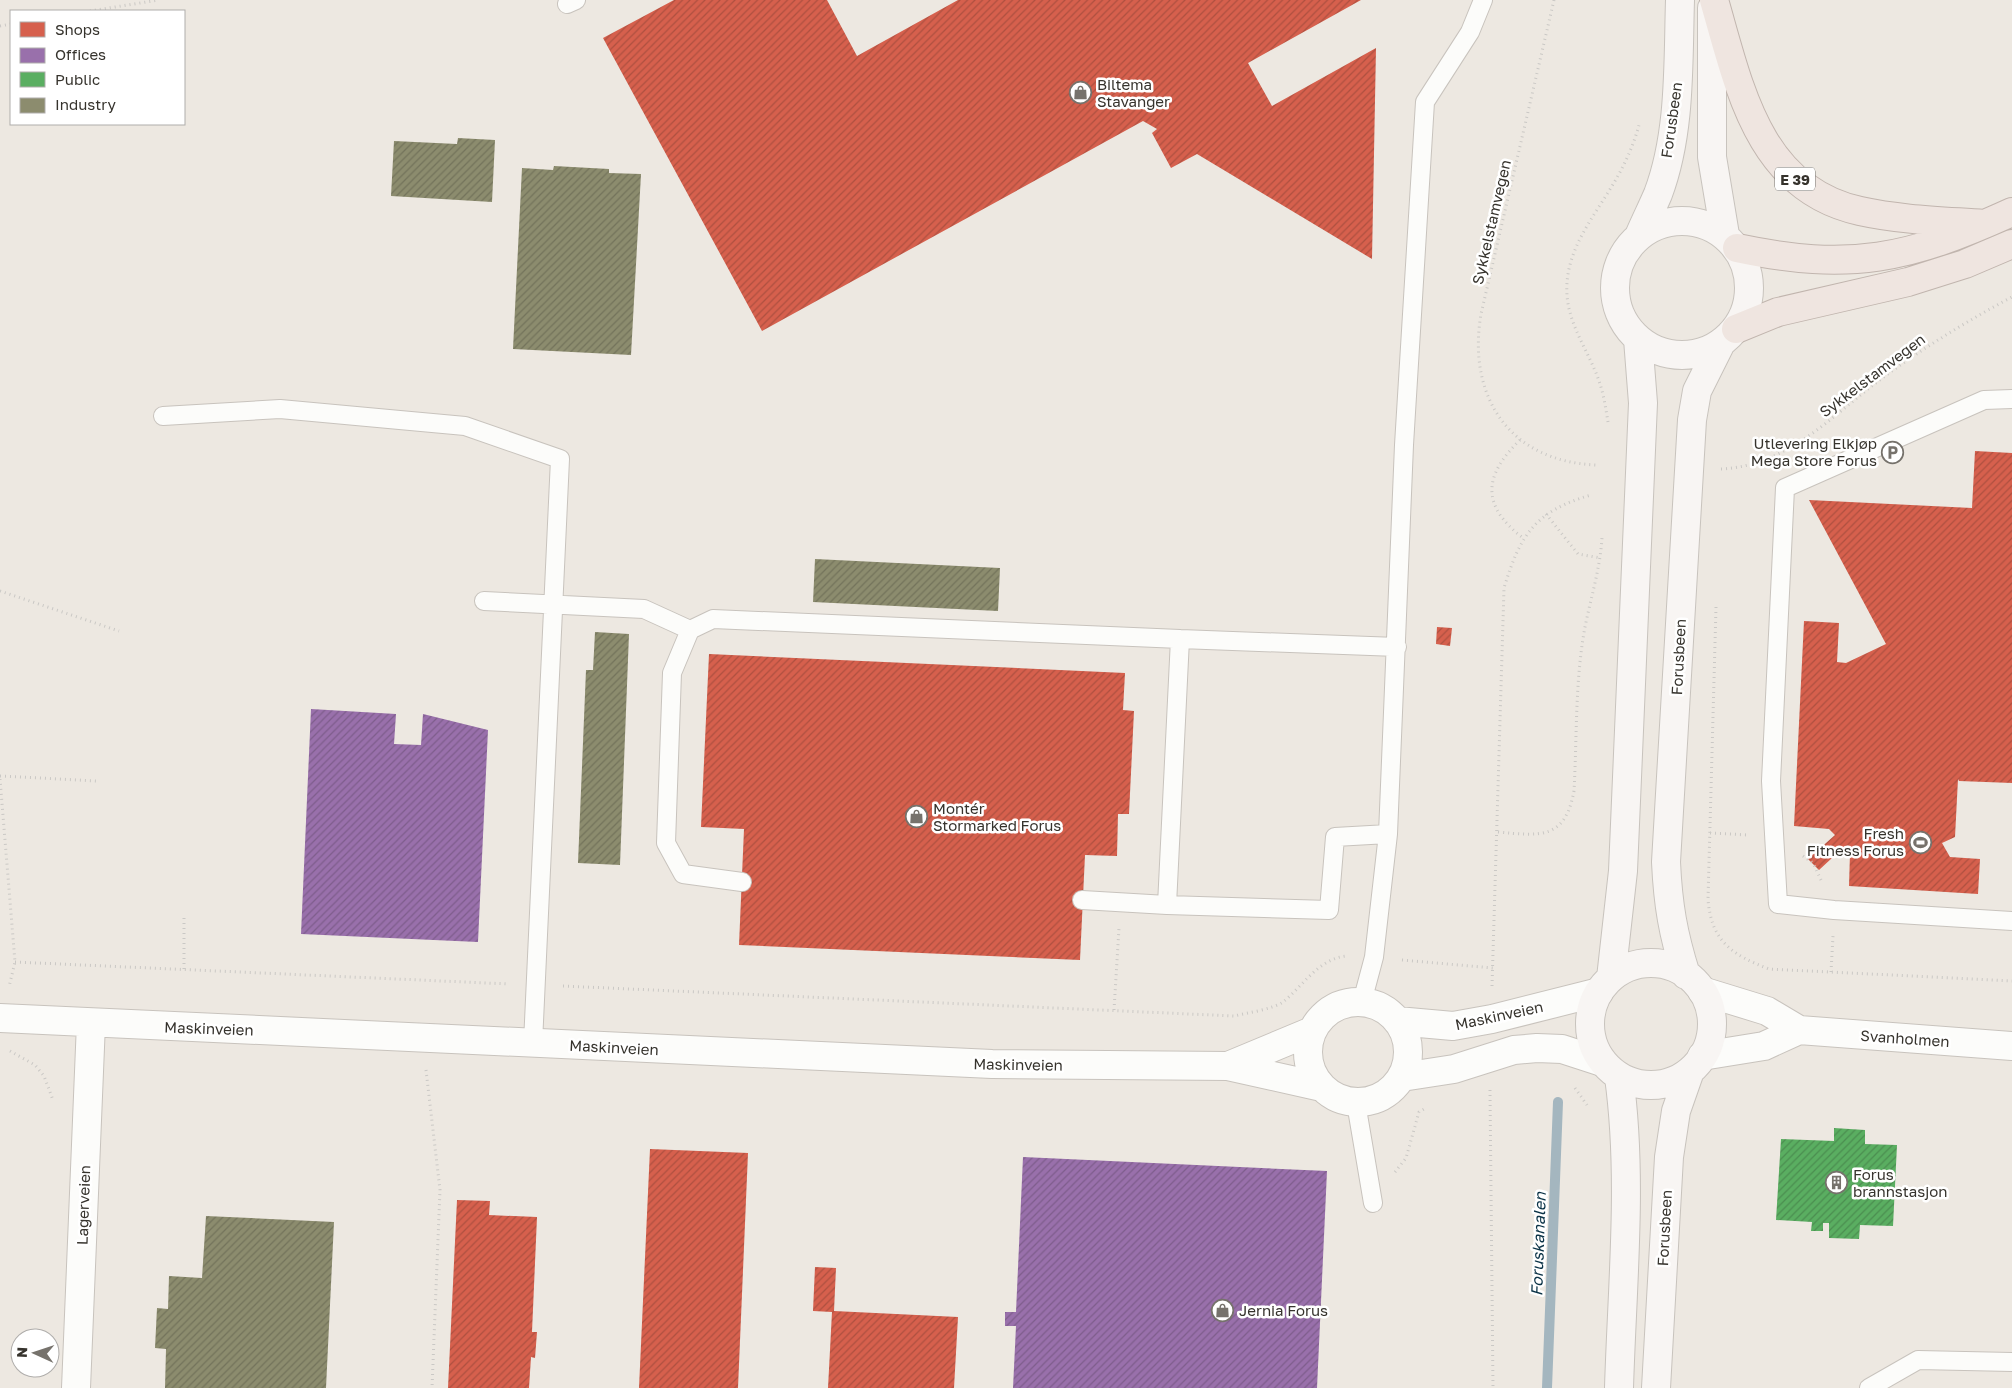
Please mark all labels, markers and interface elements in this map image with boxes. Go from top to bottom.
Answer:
legend [10,10,185,125]
text: Shops [55,20,100,38]
text: Offices [55,45,106,63]
text: Public [55,70,100,88]
place label: Biltema Stavanger [1097,75,1170,110]
shop icon: Biltema Stavanger [1069,81,1093,105]
street label: Forusbeen [1657,81,1685,159]
text: Industry [55,95,116,113]
street label: Sykkelstamvegen [1468,158,1514,286]
road number: E 39 [1775,168,1815,190]
street label: Sykkelstamvegen [1816,329,1928,421]
place label: Utlevering Elkjøp Mega Store Forus [1751,434,1877,469]
parking icon: Utlevering Elkjøp Mega Store Forus [1881,440,1905,464]
street label: Forusbeen [1667,618,1689,696]
place label: Montér Stormarked Forus [933,799,1061,834]
shop icon: Montér Stormarked Forus [905,805,929,829]
place label: Fresh Fitness Forus [1807,824,1904,859]
sports icon: Fresh Fitness Forus [1908,830,1932,854]
street label: Maskinveien [1453,997,1545,1033]
street label: Maskinveien [164,1017,254,1039]
street label: Svanholmen [1860,1026,1950,1050]
street label: Maskinveien [569,1036,659,1058]
street label: Maskinveien [973,1054,1063,1074]
street label: Lagerveien [73,1165,93,1245]
place label: Forus brannstasjon [1853,1165,1947,1200]
building icon: Forus brannstasjon [1825,1171,1849,1195]
street label: Forusbeen [1653,1189,1675,1267]
water label: Foruskanalen [1526,1190,1550,1296]
shop icon: Jernia Forus [1211,1298,1235,1322]
place label: Jernia Forus [1239,1301,1328,1319]
north arrow [10,1328,60,1378]
text: N [13,1347,30,1358]

